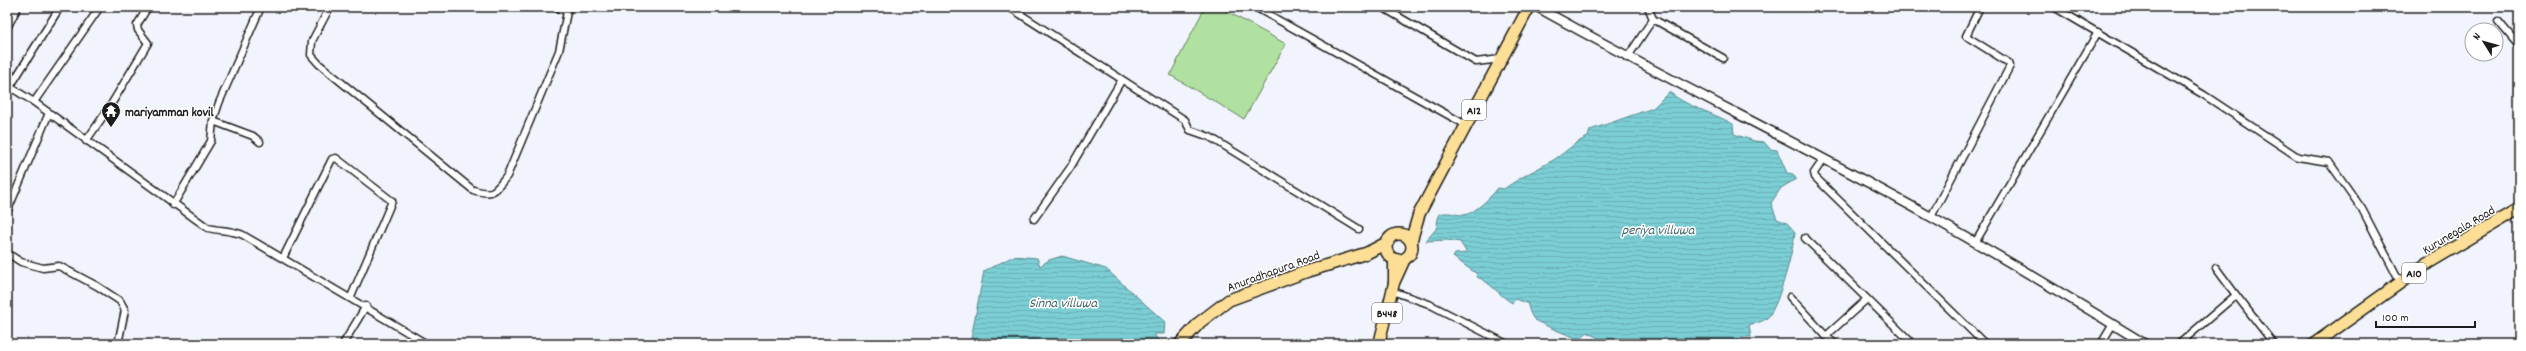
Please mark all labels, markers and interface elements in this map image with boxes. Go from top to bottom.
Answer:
north arrow [2464,22,2504,62]
text: N [2470,30,2486,44]
temple icon: mariyamman kovil [100,100,122,128]
road number: A12 [1462,100,1486,120]
place label: mariyamman kovil [125,104,214,123]
street label: Kurunegala Road [2419,202,2499,260]
water label: periya villuwa [1622,221,1696,241]
street label: Anuradhapura Road [1225,247,1323,298]
road number: A10 [2402,263,2426,283]
water label: Sinna villuwa [1029,294,1098,314]
road number: B448 [1372,303,1402,323]
scale bar [2376,303,2475,329]
text: 100 m [2382,310,2409,327]

